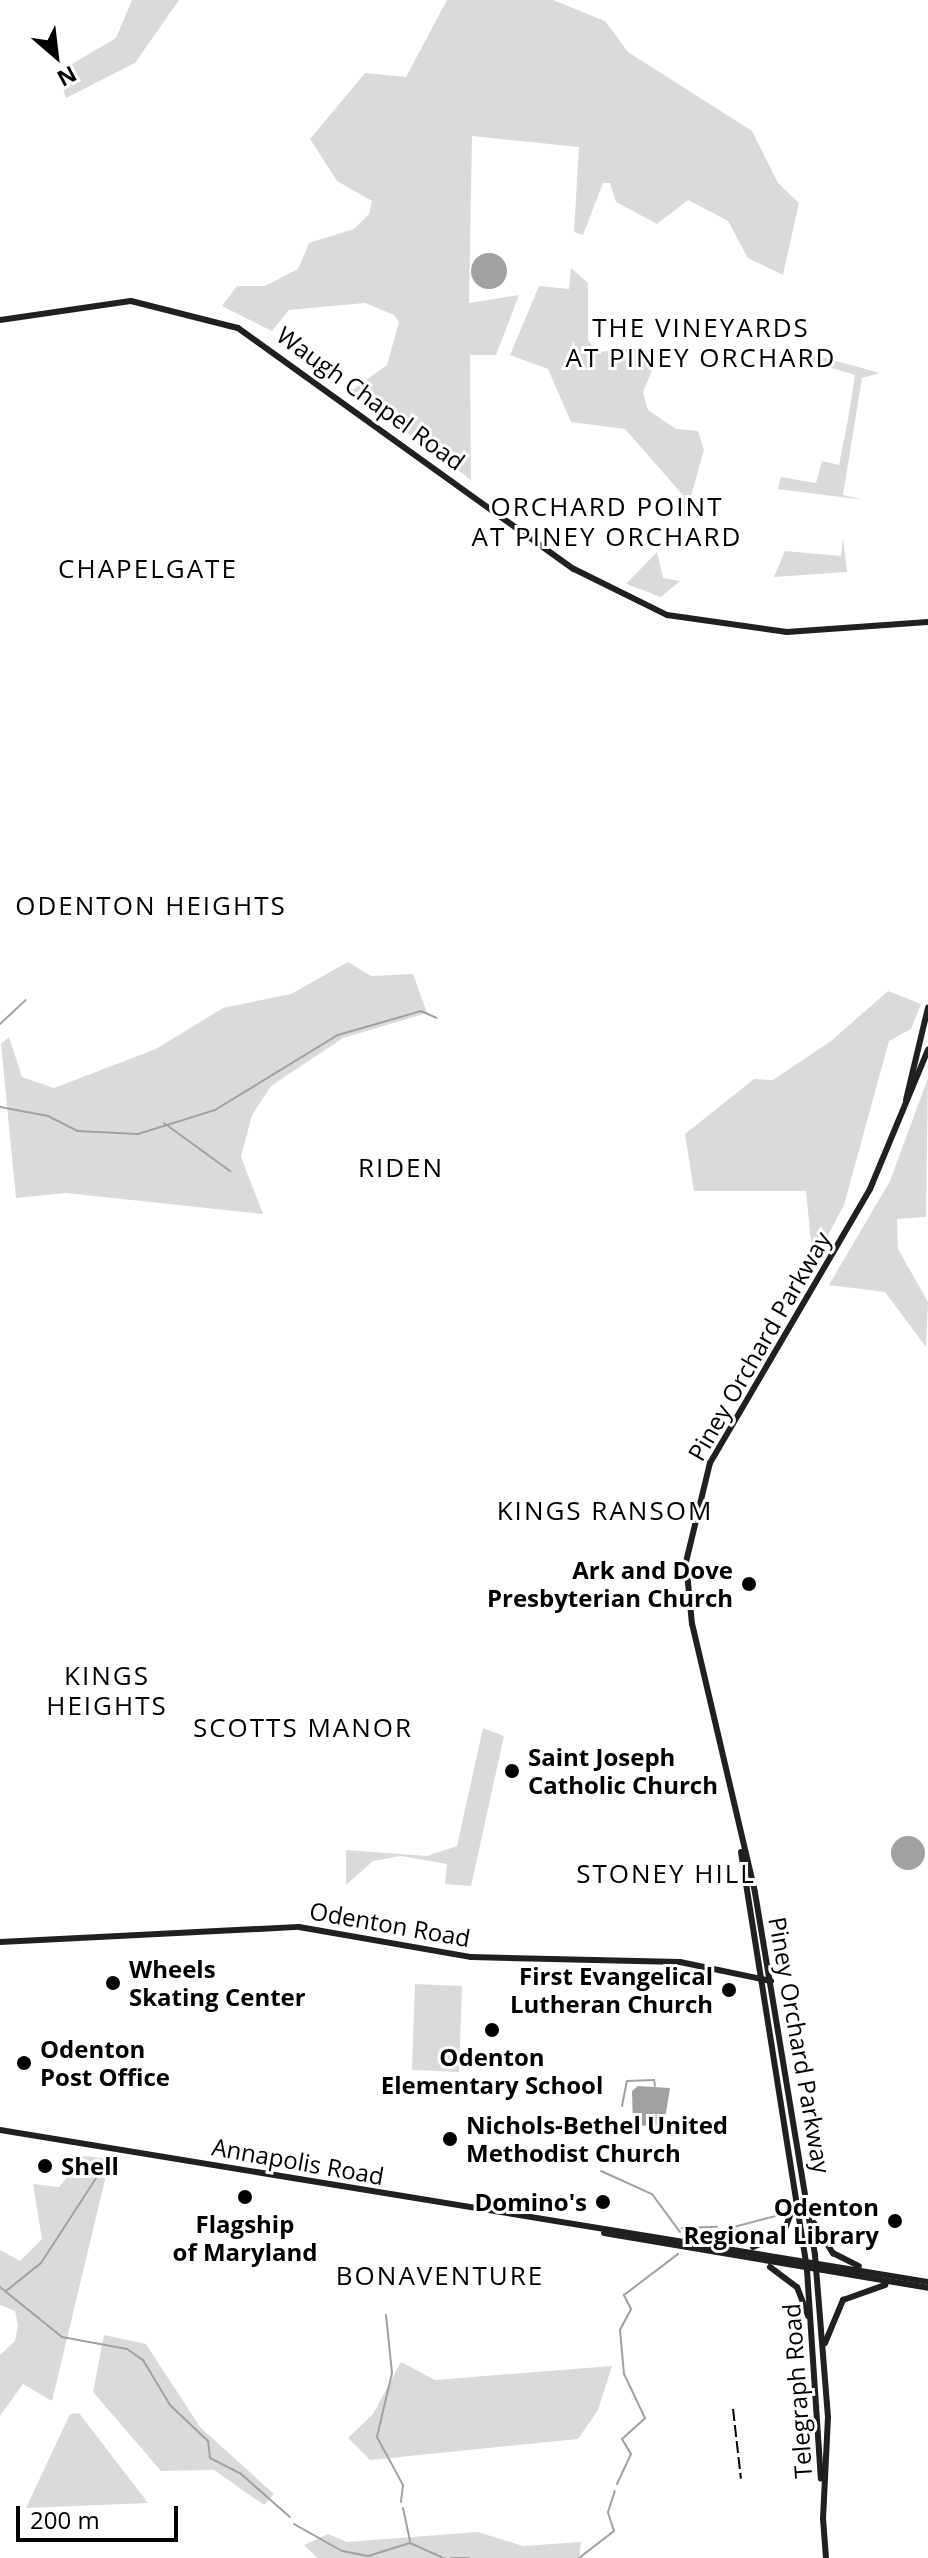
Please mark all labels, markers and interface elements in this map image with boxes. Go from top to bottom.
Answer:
north arrow [16,16,96,96]
text: N [52,60,82,95]
district label: THE VINEYARDS AT PINEY ORCHARD [566,312,836,374]
street label: Waugh Chapel Road [271,320,471,476]
district label: ORCHARD POINT AT PINEY ORCHARD [472,491,742,552]
district label: CHAPELGATE [58,553,238,585]
district label: ODENTON HEIGHTS [15,890,287,922]
district label: RIDEN [358,1152,444,1184]
street label: Piney Orchard Parkway [682,1226,836,1466]
district label: KINGS RANSOM [497,1495,713,1527]
place label: Ark and Dove Presbyterian Church [487,1556,733,1612]
marker: Ark and Dove Presbyterian Church [740,1575,758,1593]
district label: KINGS HEIGHTS [46,1660,168,1722]
district label: SCOTTS MANOR [193,1712,413,1744]
place label: Saint Joseph Catholic Church [528,1743,718,1799]
marker: Saint Joseph Catholic Church [503,1762,521,1780]
district label: STONEY HILL [576,1858,756,1890]
street label: Odenton Road [307,1896,473,1952]
street label: Piney Orchard Parkway [763,1915,837,2175]
place label: Wheels Skating Center [129,1955,306,2011]
place label: First Evangelical Lutheran Church [510,1962,713,2018]
marker: Wheels Skating Center [104,1974,122,1992]
marker: First Evangelical Lutheran Church [720,1981,738,1999]
marker: Odenton Elementary School [483,2021,501,2039]
place label: Odenton Post Office [40,2035,170,2091]
place label: Odenton Elementary School [381,2043,603,2099]
marker: Odenton Post Office [15,2054,33,2072]
place label: Nichols-Bethel United Methodist Church [466,2111,728,2167]
marker: Nichols-Bethel United Methodist Church [441,2130,459,2148]
street label: Annapolis Road [210,2132,386,2190]
place label: Shell [61,2152,119,2180]
marker: Shell [36,2157,54,2175]
marker: Flagship of Maryland [236,2188,254,2206]
place label: Domino's [475,2188,587,2216]
marker: Domino's [594,2193,612,2211]
place label: Odenton Regional Library [683,2193,879,2249]
place label: Flagship of Maryland [173,2210,317,2266]
marker: Odenton Regional Library [886,2212,904,2230]
district label: BONAVENTURE [336,2260,544,2292]
street label: Telegraph Road [777,2303,817,2479]
scale bar [20,2490,182,2540]
text: 200 m [30,2503,100,2536]

